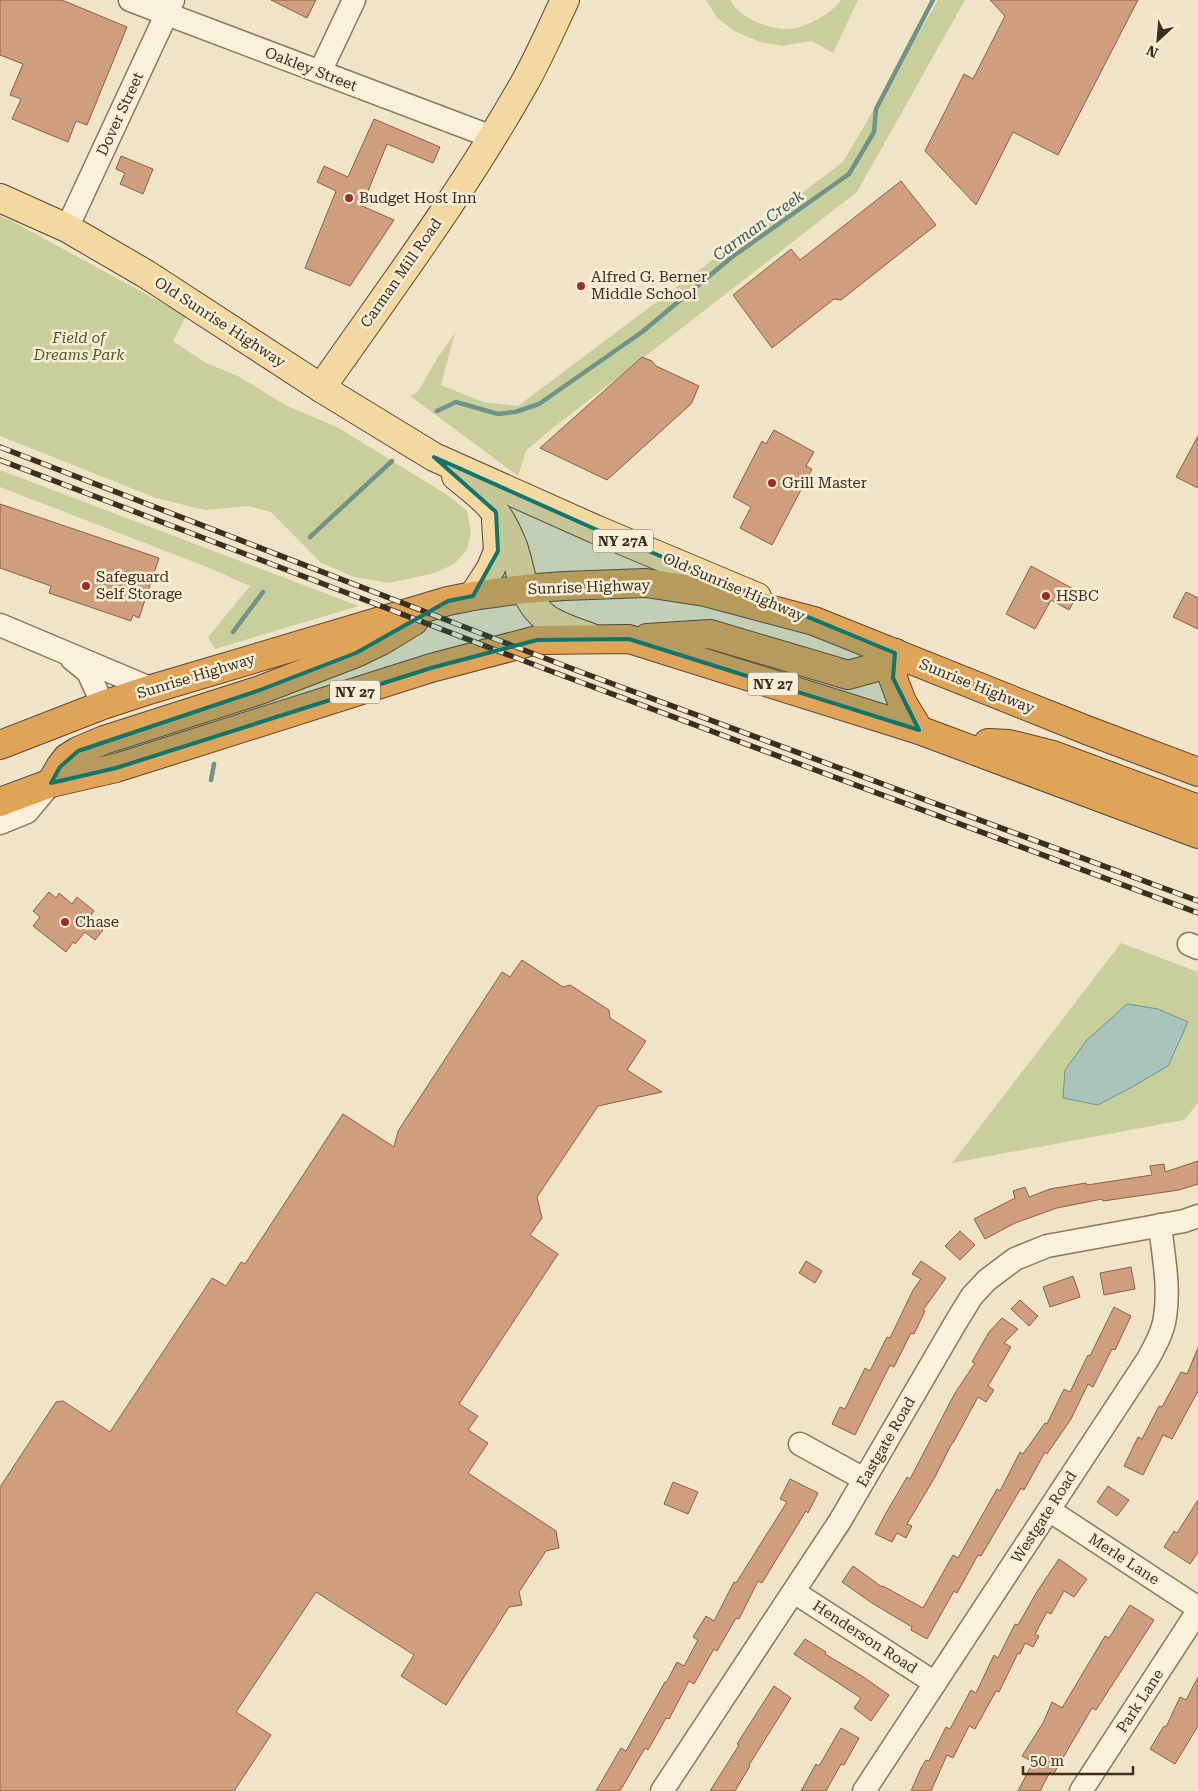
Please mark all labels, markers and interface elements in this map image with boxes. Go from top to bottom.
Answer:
north arrow [1133,15,1183,65]
text: N [1144,42,1161,61]
street label: Oakley Street [262,43,360,95]
street label: Dover Street [93,69,147,159]
water label: Carman Creek [709,186,808,265]
place label: Budget Host Inn [359,189,477,207]
marker: Budget Host Inn [343,192,355,204]
street label: Carman Mill Road [357,215,446,331]
place label: Alfred G. Berner Middle School [591,268,707,303]
street label: Old Sunrise Highway [151,273,289,371]
marker: Alfred G. Berner Middle School [575,280,587,292]
park label: Field of Dreams Park [33,329,125,364]
place label: Grill Master [782,474,867,492]
marker: Grill Master [766,477,778,489]
road number: NY 27A [593,530,653,552]
street label: Old Sunrise Highway [660,549,808,625]
place label: Safeguard Self Storage [96,568,182,603]
street label: Sunrise Highway [527,576,651,598]
marker: Safeguard Self Storage [80,580,92,592]
place label: HSBC [1056,587,1099,605]
marker: HSBC [1040,590,1052,602]
street label: Sunrise Highway [135,649,257,703]
street label: Sunrise Highway [917,655,1037,717]
road number: NY 27 [748,672,798,696]
road number: NY 27 [330,680,380,704]
place label: Chase [75,913,119,931]
marker: Chase [59,916,71,928]
street label: Eastgate Road [853,1393,919,1490]
street label: Westgate Road [1008,1467,1081,1566]
street label: Merle Lane [1085,1529,1163,1589]
street label: Henderson Road [809,1597,921,1678]
street label: Park Lane [1113,1666,1167,1736]
scale bar [1023,1744,1133,1776]
text: 50 m [1030,1752,1065,1770]

